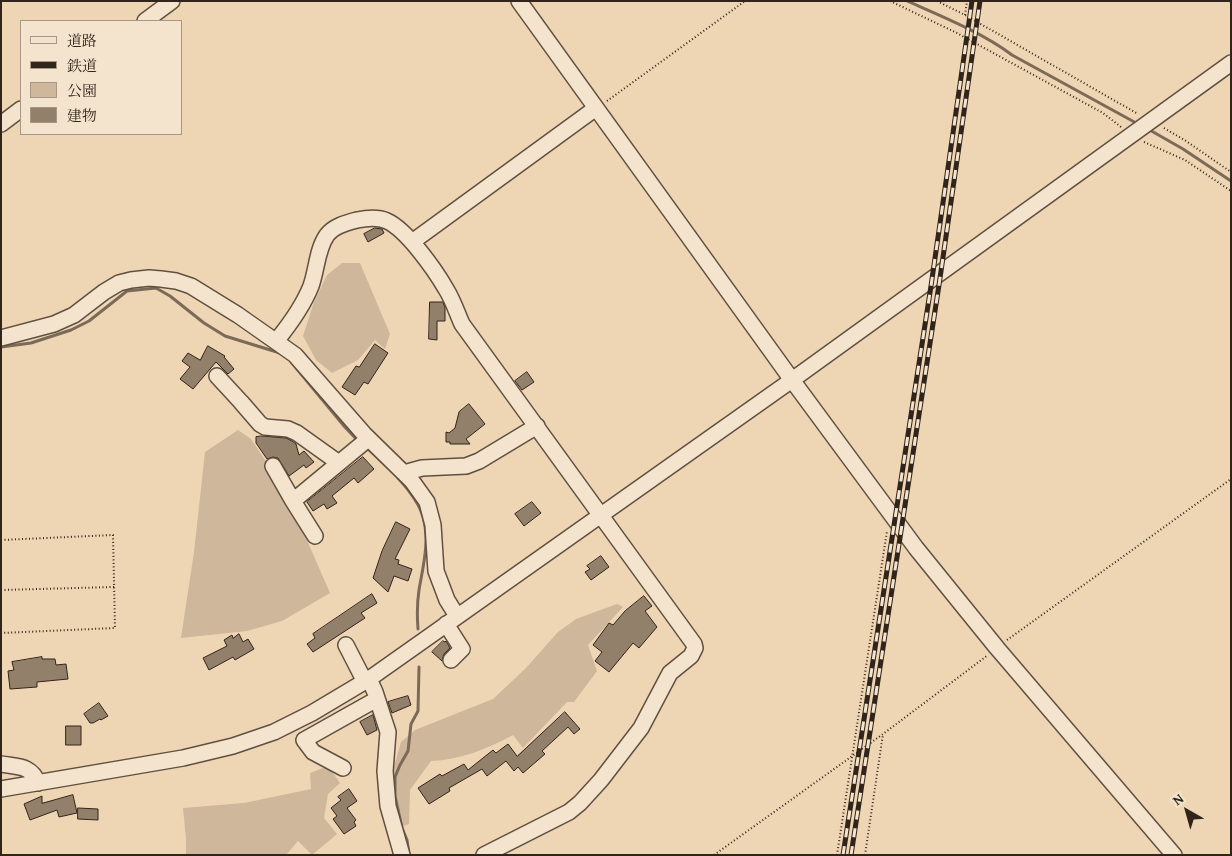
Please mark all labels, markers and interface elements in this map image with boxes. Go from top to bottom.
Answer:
legend [20,20,182,135]
text: 道路 [67,30,97,51]
text: 鉄道 [67,55,97,76]
text: 公園 [67,80,97,101]
text: 建物 [67,105,97,126]
north arrow [1162,786,1212,836]
text: N [1168,788,1188,810]

